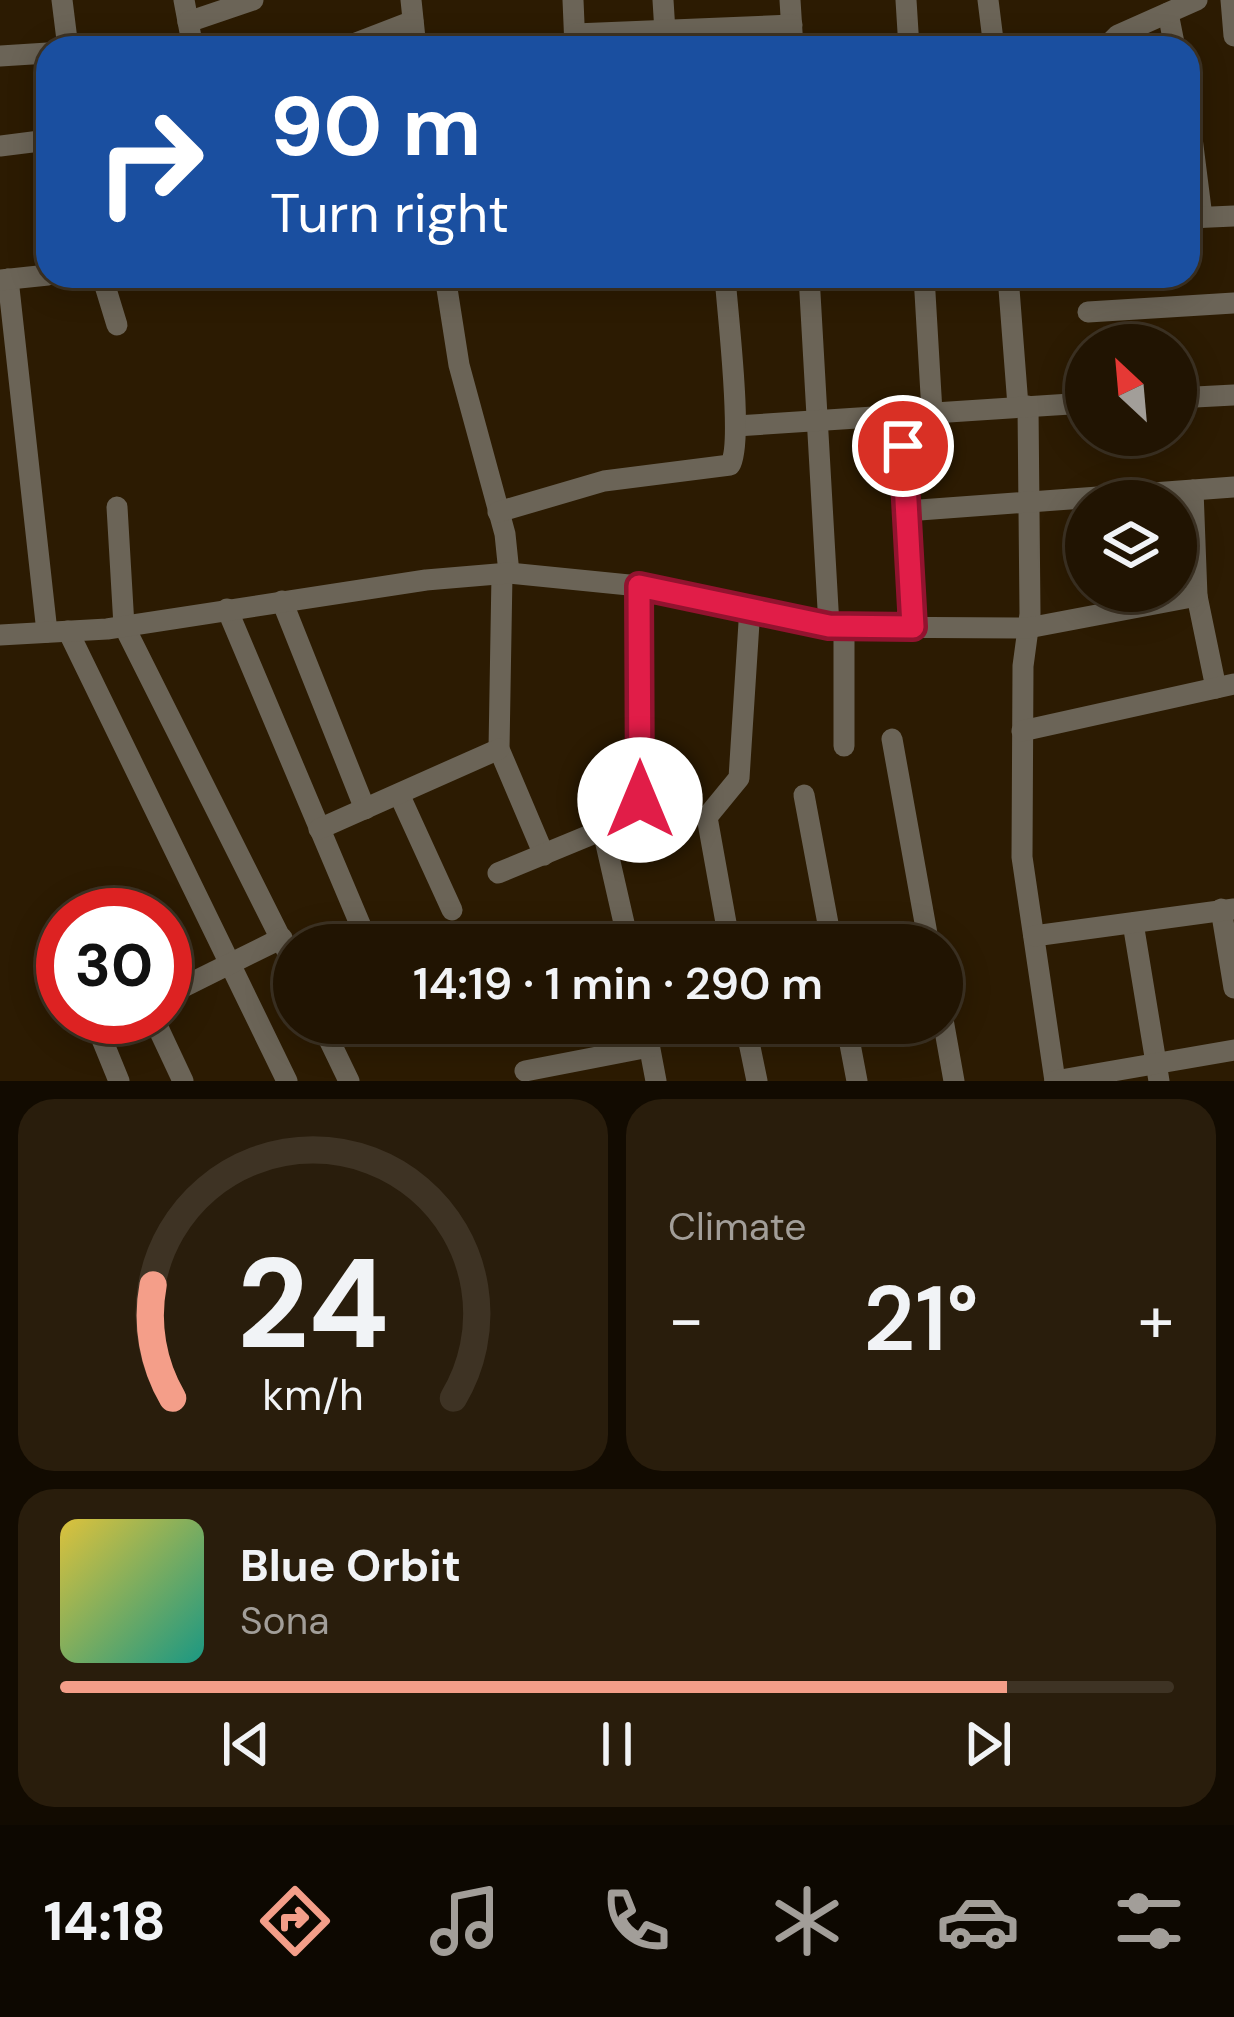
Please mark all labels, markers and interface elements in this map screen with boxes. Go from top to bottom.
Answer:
text: 90 m [270,72,481,181]
icon: right [72,84,228,240]
text: Turn right [270,178,509,249]
north arrow [1065,324,1197,456]
map controls [1065,324,1197,612]
pin [852,395,954,497]
icon: arrive [870,413,936,479]
button: layers [1065,480,1197,612]
position arrow [577,737,703,863]
speed limit sign: 30 [36,888,192,1044]
text: 14:19 · 1 min · 290 m [413,954,823,1013]
text: Climate [668,1201,806,1252]
text: 24 [237,1223,389,1386]
text: 21° [863,1261,979,1378]
text: − [668,1277,704,1362]
text: + [1138,1277,1174,1362]
text: km/h [262,1367,364,1423]
text: Blue Orbit [240,1536,461,1595]
text: Sona [240,1595,329,1646]
icon: previous [213,1711,279,1777]
icon: pause [584,1711,650,1777]
icon: next [955,1711,1021,1777]
icon: directions [253,1879,337,1963]
icon: music [423,1879,507,1963]
icon: phone [594,1879,678,1963]
icon: climate [765,1879,849,1963]
icon: car [936,1879,1020,1963]
icon: filters [1107,1879,1191,1963]
text: 14:18 [43,1886,166,1957]

